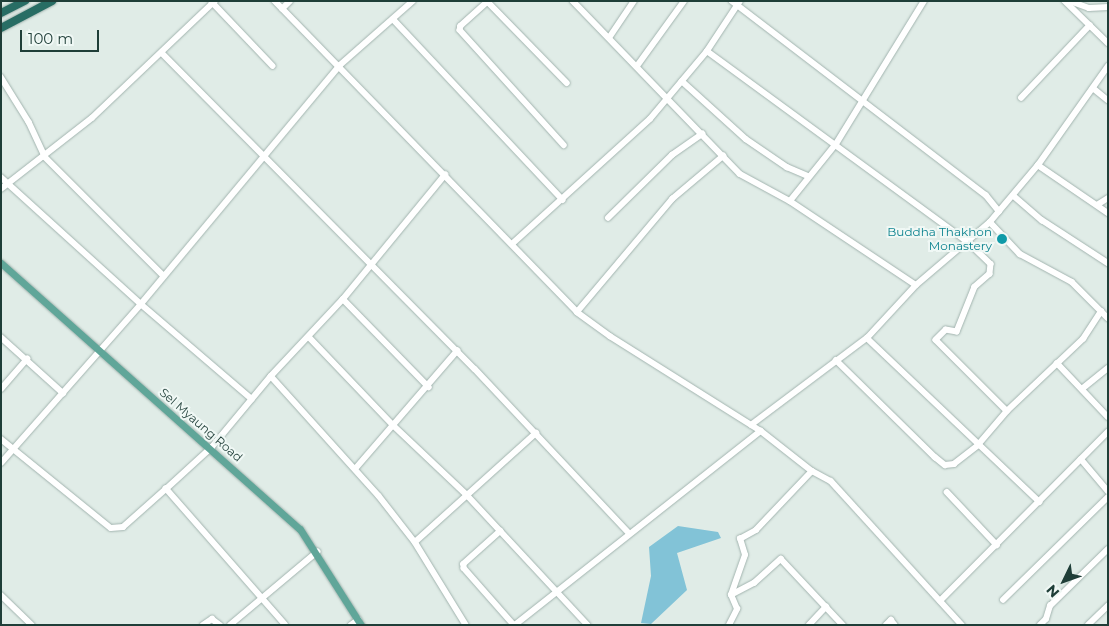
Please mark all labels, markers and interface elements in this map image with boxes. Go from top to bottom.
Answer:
scale bar [22,20,101,52]
text: 100 m [28,29,73,48]
place label: Buddha Thakhon Monastery [887,225,992,253]
marker: Buddha Thakhon Monastery [996,233,1008,245]
street label: Sel Myaung Road [157,385,245,465]
north arrow [1039,556,1089,606]
text: N [1042,581,1063,601]

